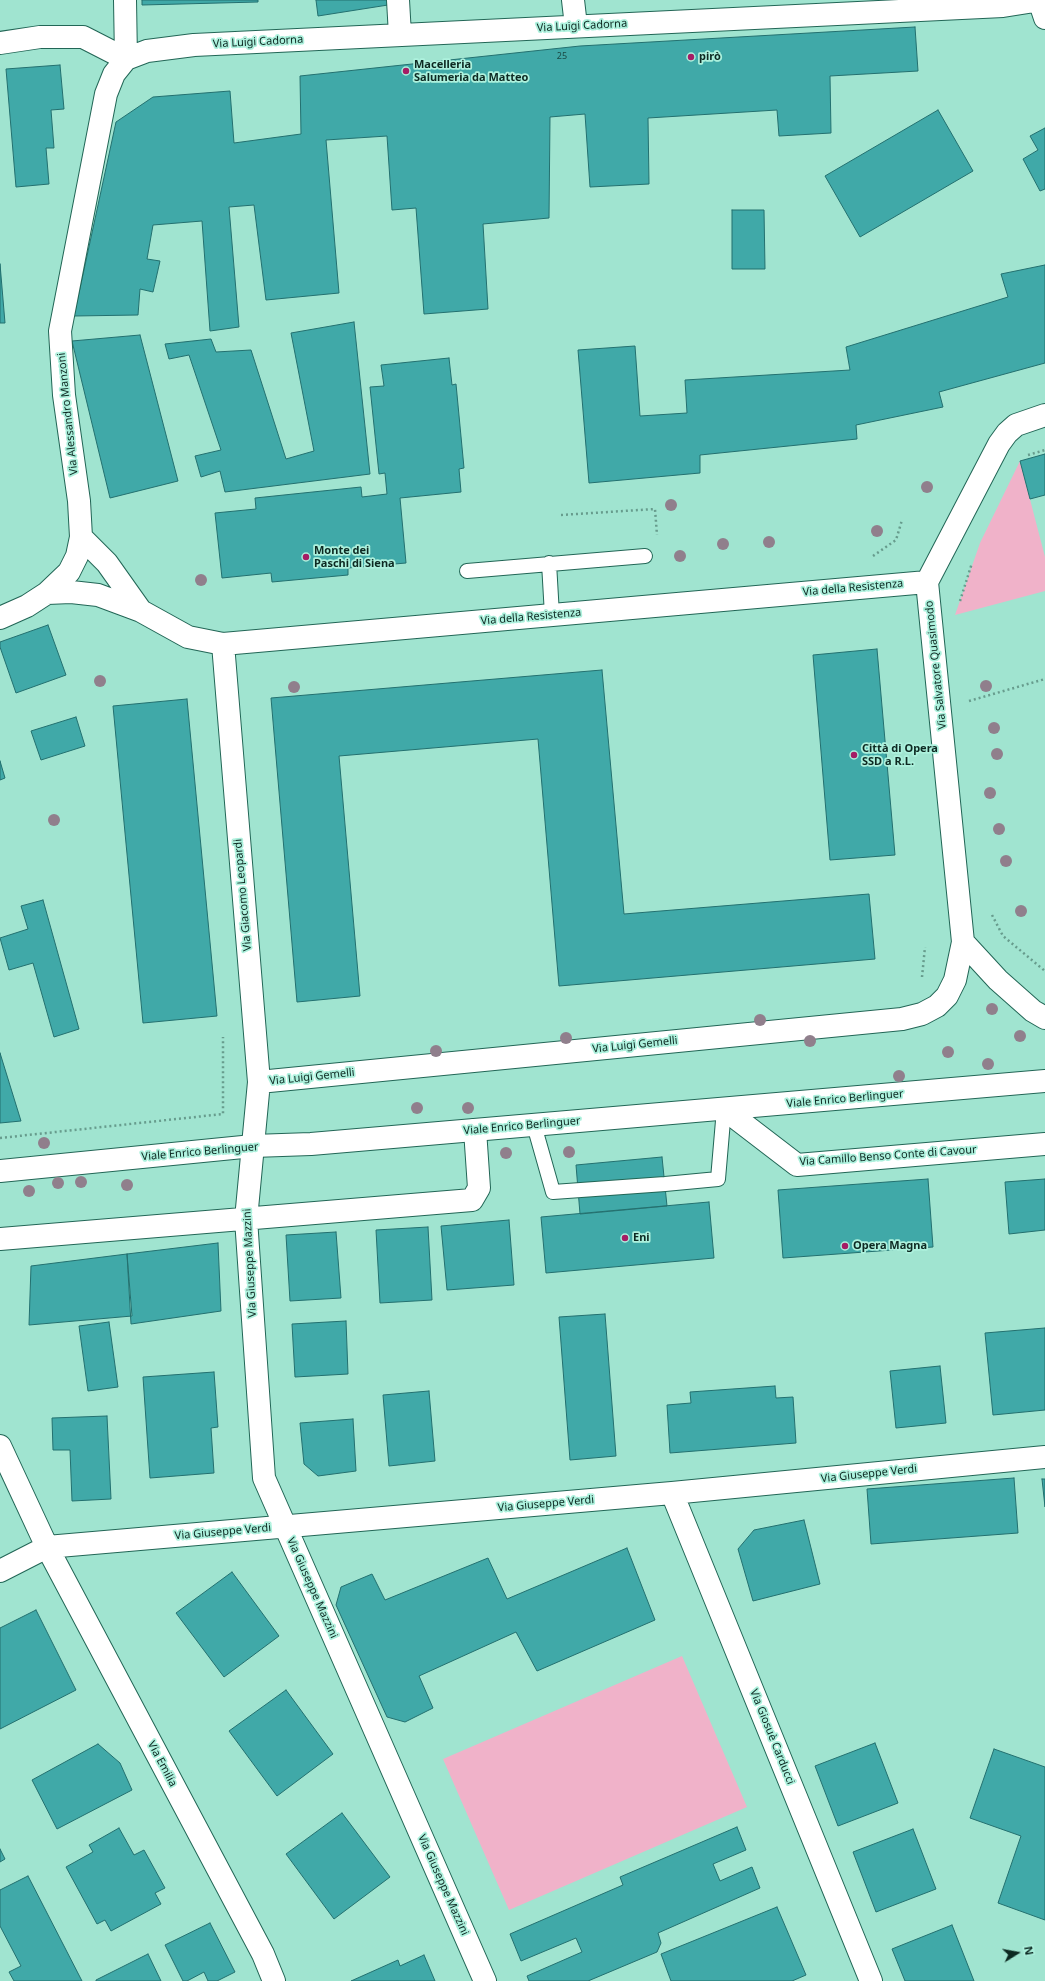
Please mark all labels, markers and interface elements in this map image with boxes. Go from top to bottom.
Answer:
street label: Via Luigi Cadorna [537,17,627,35]
street label: Via Luigi Cadorna [213,33,303,51]
place label: pirò [699,50,721,64]
house number: 25 [557,51,567,61]
marker: pirò [686,52,696,62]
place label: Macelleria Salumeria da Matteo [414,58,528,84]
marker: Macelleria Salumeria da Matteo [401,66,411,76]
street label: Via Alessandro Manzoni [55,352,81,476]
place label: Monte dei Paschi di Siena [314,544,395,570]
marker: Monte dei Paschi di Siena [301,552,311,562]
street label: Via della Resistenza [802,577,904,599]
street label: Via Salvatore Quasimodo [923,600,949,730]
street label: Via della Resistenza [480,606,582,628]
place label: Città di Opera SSD a R.L. [862,742,938,768]
marker: Città di Opera SSD a R.L. [849,750,859,760]
street label: Via Giacomo Leopardi [232,838,254,952]
street label: Via Luigi Gemelli [592,1034,678,1056]
street label: Via Luigi Gemelli [269,1066,355,1088]
street label: Viale Enrico Berlinguer [786,1087,904,1111]
street label: Viale Enrico Berlinguer [463,1114,581,1138]
street label: Viale Enrico Berlinguer [141,1140,259,1164]
street label: Via Camillo Benso Conte di Cavour [799,1143,977,1169]
street label: Via Giuseppe Mazzini [241,1208,259,1318]
place label: Eni [633,1231,650,1245]
marker: Eni [620,1233,630,1243]
place label: Opera Magna [853,1239,927,1253]
marker: Opera Magna [840,1241,850,1251]
street label: Via Giuseppe Verdi [820,1462,918,1486]
street label: Via Giuseppe Verdi [497,1493,595,1515]
street label: Via Giuseppe Verdi [174,1521,272,1543]
street label: Via Giuseppe Mazzini [284,1535,340,1641]
street label: Via Giosuè Carducci [747,1687,797,1787]
street label: Via Emilia [145,1739,179,1789]
street label: Via Giuseppe Mazzini [415,1832,471,1938]
north arrow [997,1933,1037,1973]
text: N [1021,1945,1037,1956]

